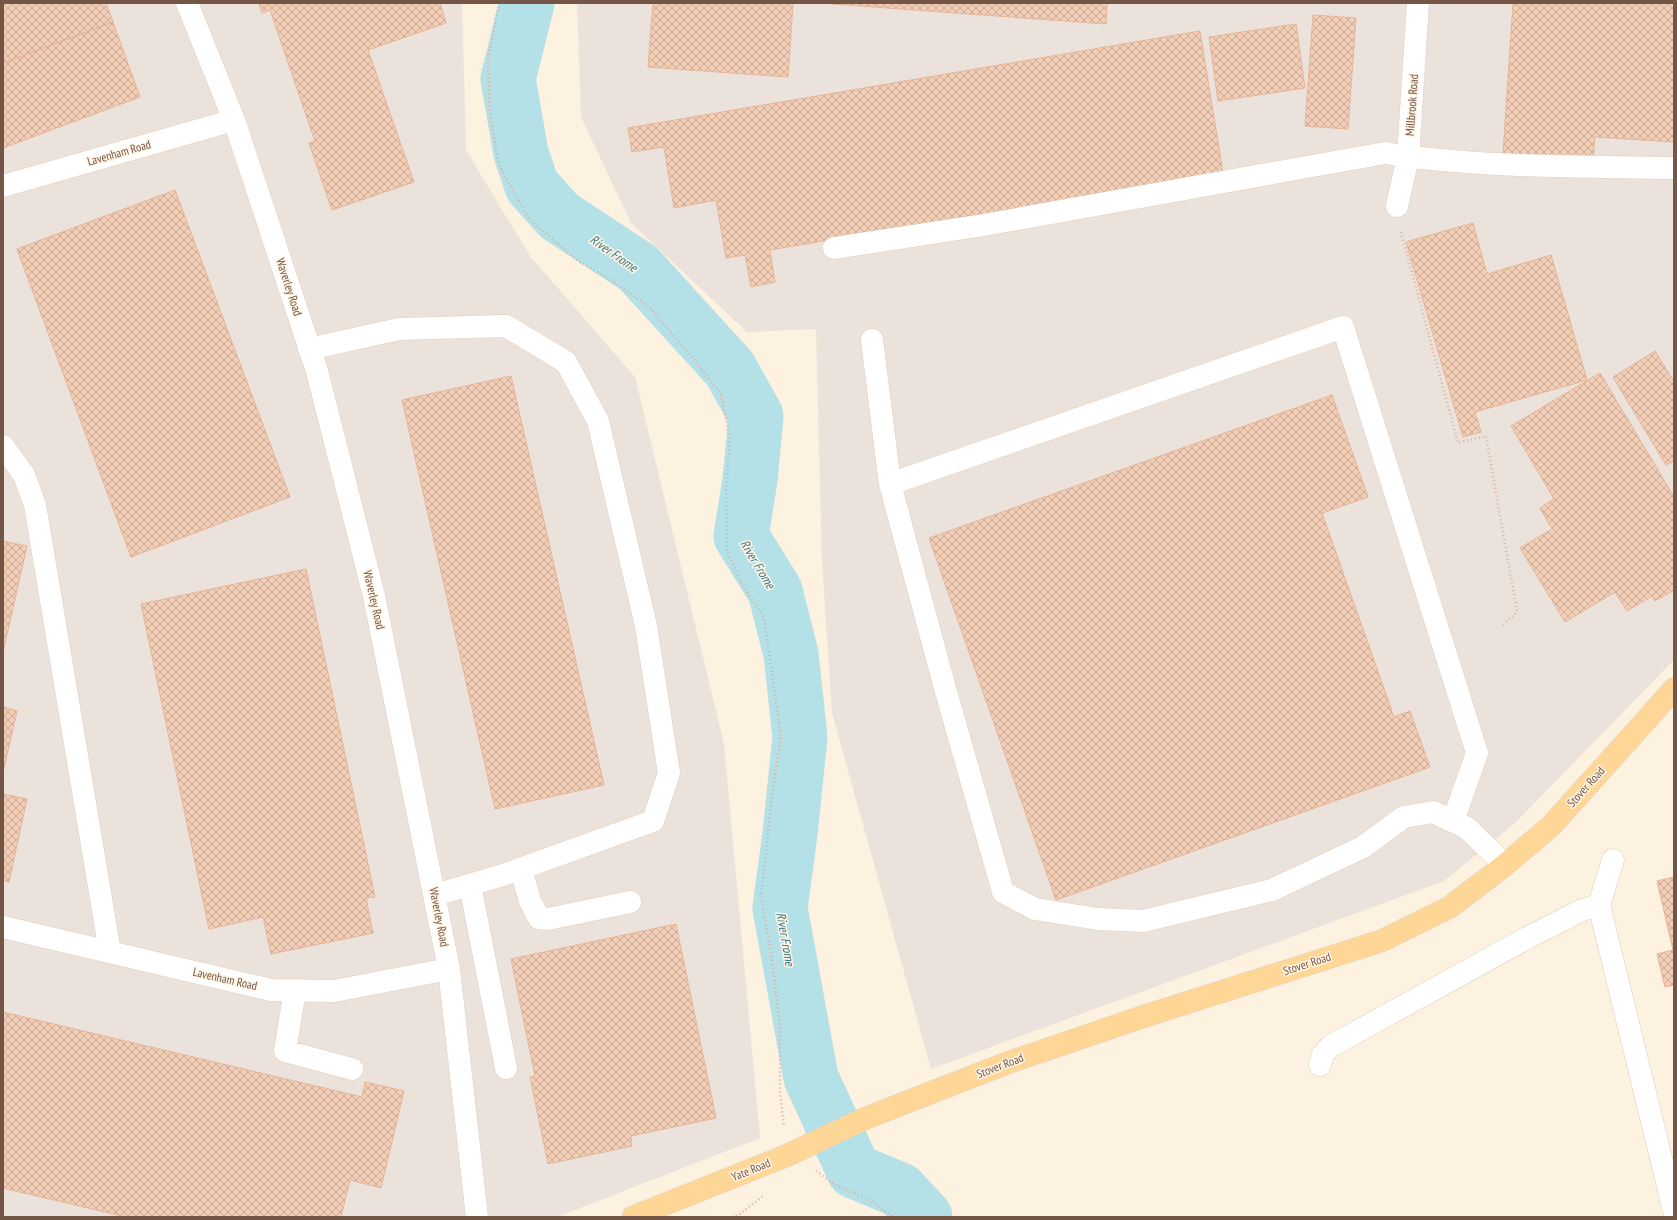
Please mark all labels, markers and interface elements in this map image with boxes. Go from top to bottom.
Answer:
street label: Millbrook Road [1402,73,1421,136]
street label: Lavenham Road [85,136,152,169]
water label: River Frome [587,231,642,277]
street label: Waverley Road [273,256,306,318]
water label: River Frome [736,537,780,593]
street label: Waverley Road [360,569,389,631]
street label: Stover Road [1564,763,1608,810]
street label: Waverley Road [426,886,453,948]
water label: River Frome [772,911,799,969]
street label: Stover Road [1281,949,1333,978]
street label: Lavenham Road [192,964,259,993]
street label: Stover Road [974,1050,1026,1081]
street label: Yate Road [729,1155,773,1184]

